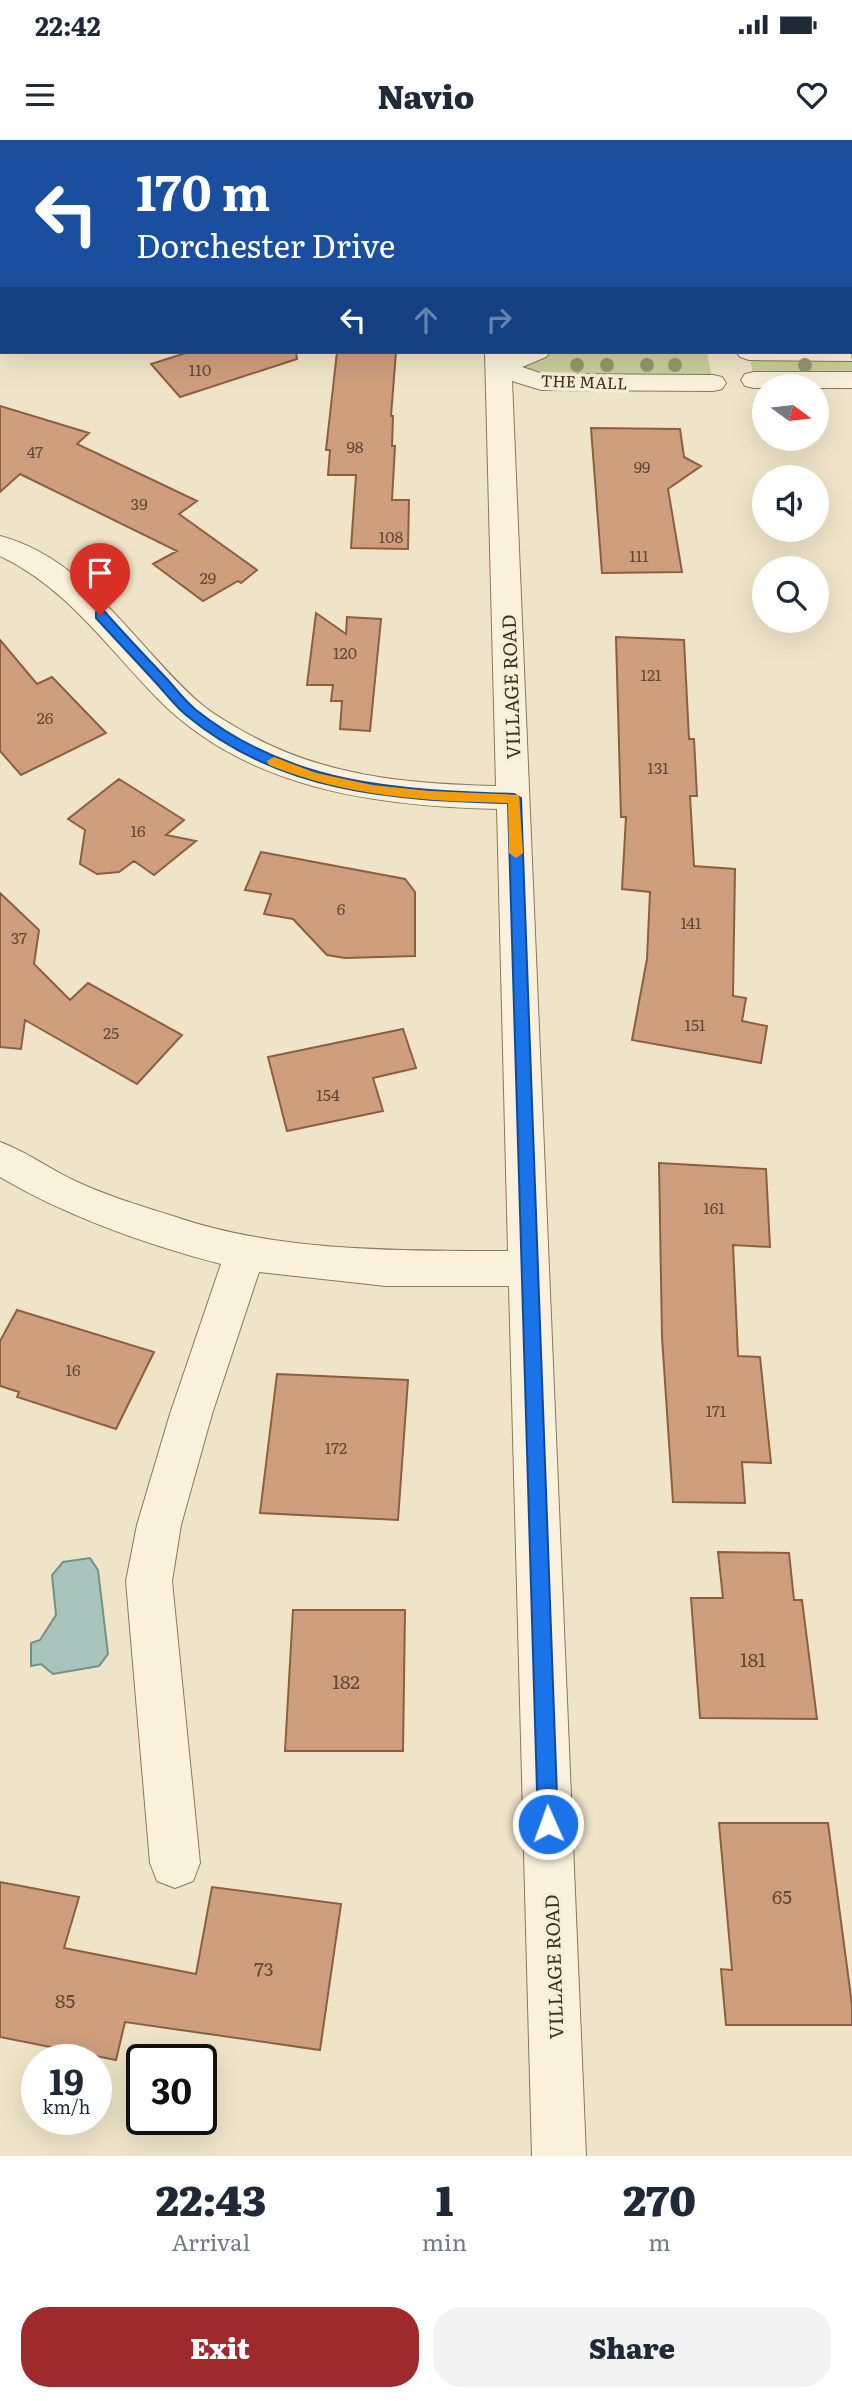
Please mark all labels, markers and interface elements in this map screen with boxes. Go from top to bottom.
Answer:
text: 22:42 [35,5,101,44]
text: Navio [377,71,475,119]
icon: menu [21,76,59,114]
icon: heart [793,76,831,114]
text: 170 m [136,153,270,226]
icon: left [21,168,112,259]
text: Dorchester Drive [136,220,395,268]
icon: left [334,301,372,339]
icon: ahead [407,301,445,339]
icon: right [480,301,518,339]
house number: 110 [189,357,211,381]
street label: THE MALL [540,367,628,395]
north arrow [752,374,830,452]
map controls [752,374,829,633]
house number: 98 [346,434,364,458]
house number: 47 [27,439,43,463]
house number: 99 [634,454,650,478]
button: sound [752,465,829,542]
house number: 39 [130,491,148,515]
house number: 108 [379,524,403,548]
pin [70,543,130,615]
house number: 111 [629,543,649,567]
icon: arrive [81,554,119,592]
button: search [752,556,829,633]
house number: 29 [200,565,216,589]
street label: VILLAGE ROAD [493,614,527,760]
house number: 120 [333,640,357,664]
house number: 121 [640,662,662,686]
house number: 26 [37,705,54,729]
house number: 131 [647,755,669,779]
house number: 16 [130,818,146,842]
house number: 6 [337,896,346,920]
house number: 141 [680,910,702,934]
house number: 37 [11,925,27,949]
house number: 151 [684,1012,706,1036]
house number: 25 [103,1020,119,1044]
house number: 154 [316,1082,340,1106]
house number: 161 [703,1195,725,1219]
house number: 16 [65,1357,81,1381]
house number: 171 [706,1398,727,1422]
house number: 172 [325,1435,347,1459]
house number: 181 [740,1645,766,1673]
house number: 182 [332,1667,360,1695]
position arrow [511,1787,585,1861]
house number: 65 [772,1882,792,1910]
street label: VILLAGE ROAD [536,1894,570,2040]
house number: 73 [254,1954,274,1982]
house number: 85 [55,1986,75,2014]
speed limit sign: 30 [126,2044,217,2135]
text: 19 [49,2054,84,2106]
text: km/h [43,2093,90,2120]
text: 22:43 [156,2167,266,2229]
text: 1 [436,2167,453,2229]
text: 270 [623,2167,696,2229]
text: Arrival [172,2224,250,2258]
text: min [422,2224,467,2258]
text: m [648,2224,671,2258]
button: Exit [21,2307,419,2387]
button: Share [433,2307,831,2387]

